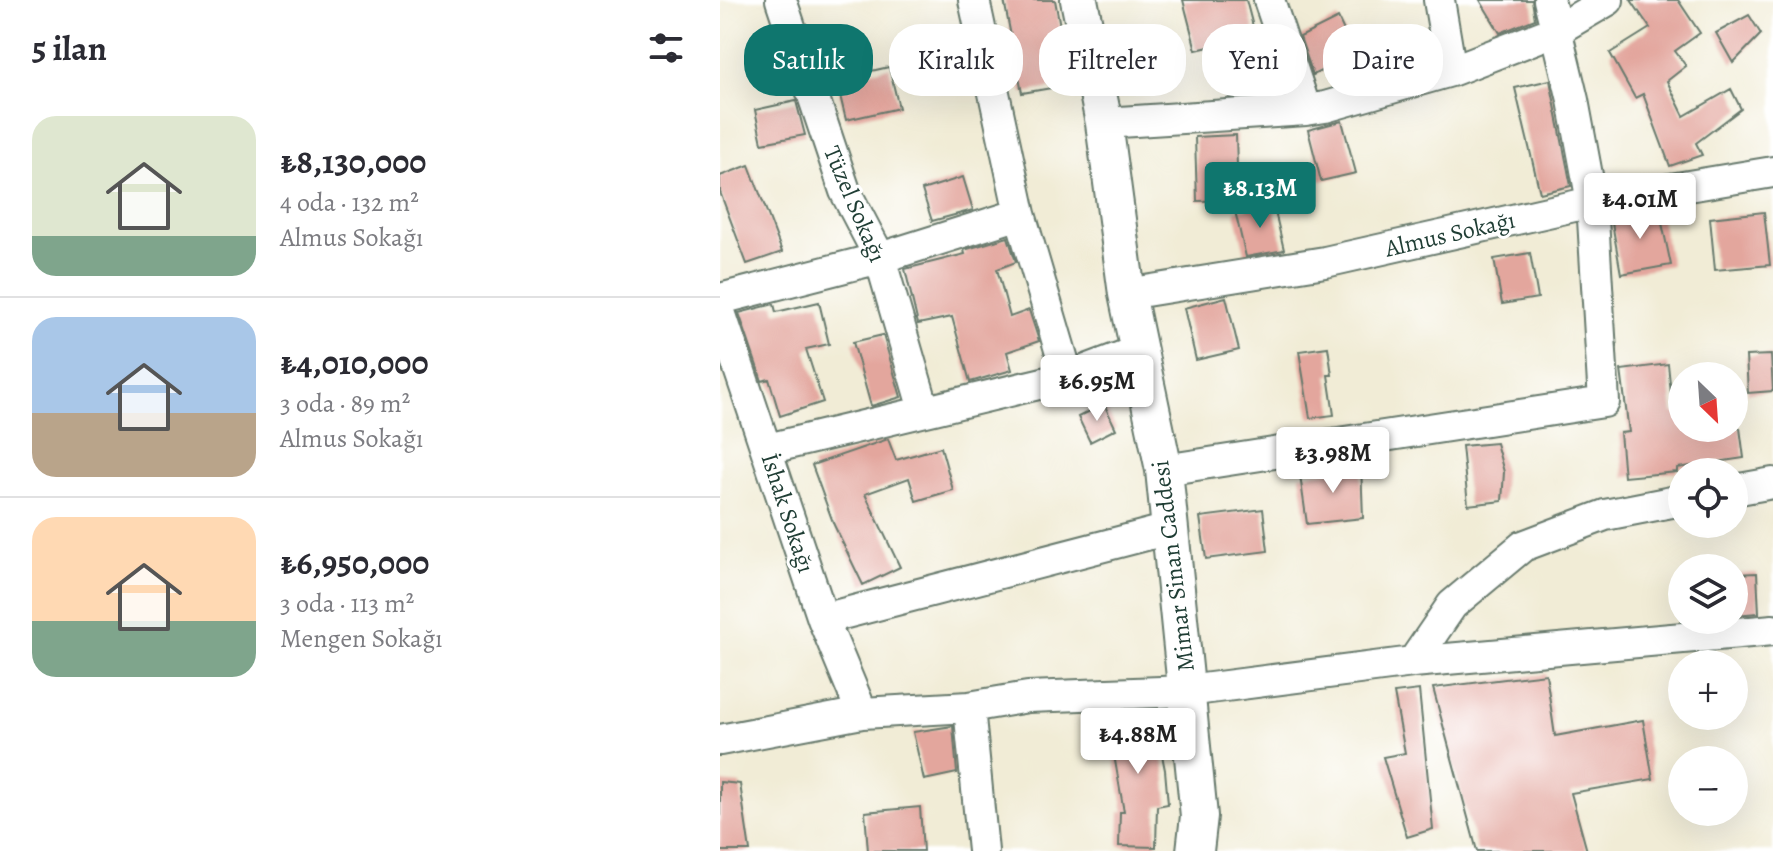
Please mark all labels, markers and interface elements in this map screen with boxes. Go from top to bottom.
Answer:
chip: Satılık [744,24,873,96]
chip: Kiralık [889,24,1023,96]
chip: Filtreler [1039,24,1186,96]
chip: Yeni [1202,24,1307,96]
chip: Daire [1323,24,1443,96]
text: 5 ilan [32,25,107,72]
icon: filters [644,26,688,70]
text: ₺8,130,000 [280,138,426,185]
street label: Tüzel Sokağı [816,141,894,267]
icon: home [96,148,192,244]
pin: ₺8.13M [1195,162,1325,230]
text: ₺8.13M [1223,170,1297,205]
pin: ₺4.01M [1575,173,1705,241]
text: ₺4.01M [1602,181,1678,216]
text: 4 oda · 132 m² [280,185,419,220]
street label: Almus Sokağı [1381,204,1518,265]
text: Almus Sokağı [280,220,423,255]
text: ₺4,010,000 [280,339,429,386]
icon: home [96,349,192,445]
pin: ₺6.95M [1032,355,1162,423]
north arrow [1668,362,1748,442]
map controls [1668,362,1748,826]
text: ₺6.95M [1059,363,1136,398]
text: 3 oda · 89 m² [280,386,410,421]
text: Almus Sokağı [280,421,423,456]
pin: ₺3.98M [1268,427,1398,495]
text: ₺3.98M [1294,435,1372,470]
street label: İshak Sokağı [754,449,822,577]
button: locate [1668,458,1748,538]
street label: Mimar Sinan Caddesi [1144,459,1202,673]
text: ₺6,950,000 [280,539,429,586]
icon: home [96,549,192,645]
button: layers [1668,554,1748,634]
text: 3 oda · 113 m² [280,586,414,621]
text: Mengen Sokağı [280,621,443,656]
button: + [1668,650,1748,730]
pin: ₺4.88M [1073,708,1203,776]
text: ₺4.88M [1099,716,1177,751]
button: − [1668,746,1748,826]

